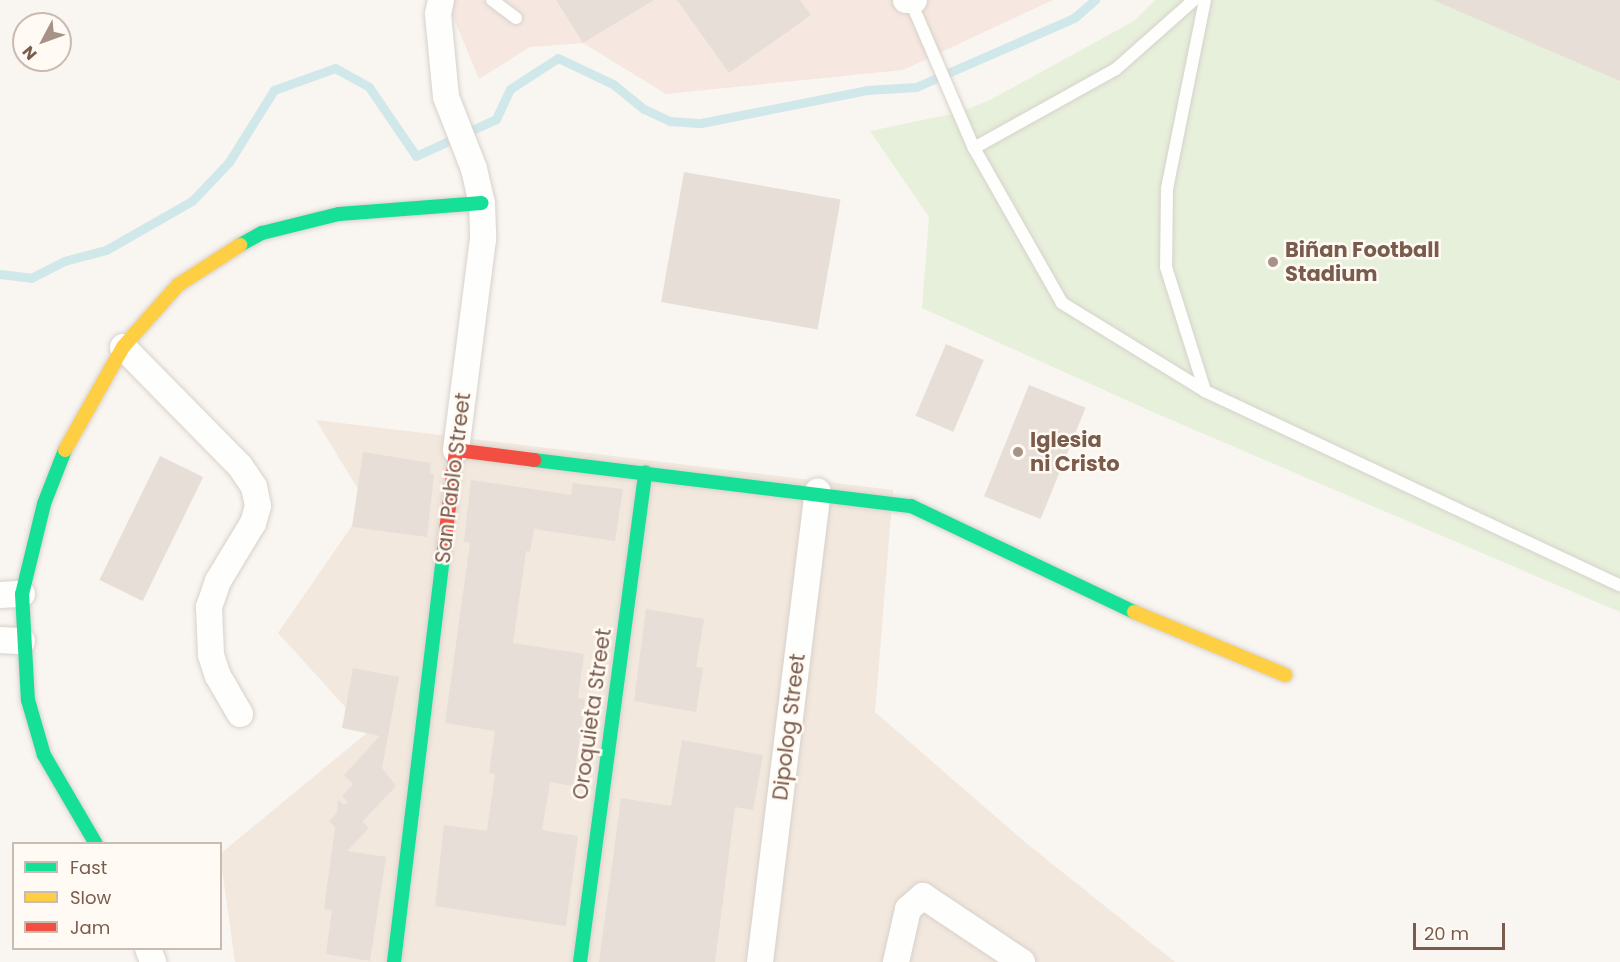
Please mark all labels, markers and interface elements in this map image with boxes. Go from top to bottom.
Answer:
north arrow [12,12,72,72]
text: N [17,41,42,65]
place label: Biñan Football Stadium [1285,237,1440,287]
marker: Biñan Football Stadium [1266,255,1280,269]
street label: San Pablo Street [430,391,476,565]
place label: Iglesia ni Cristo [1030,427,1120,477]
marker: Iglesia ni Cristo [1011,445,1025,459]
street label: Oroquieta Street [568,627,616,801]
street label: Dipolog Street [768,652,810,802]
legend [12,842,222,950]
text: Fast [70,855,107,880]
text: Slow [70,885,111,910]
scale bar [1416,911,1508,949]
text: Jam [70,915,110,940]
text: 20 m [1424,921,1469,946]

